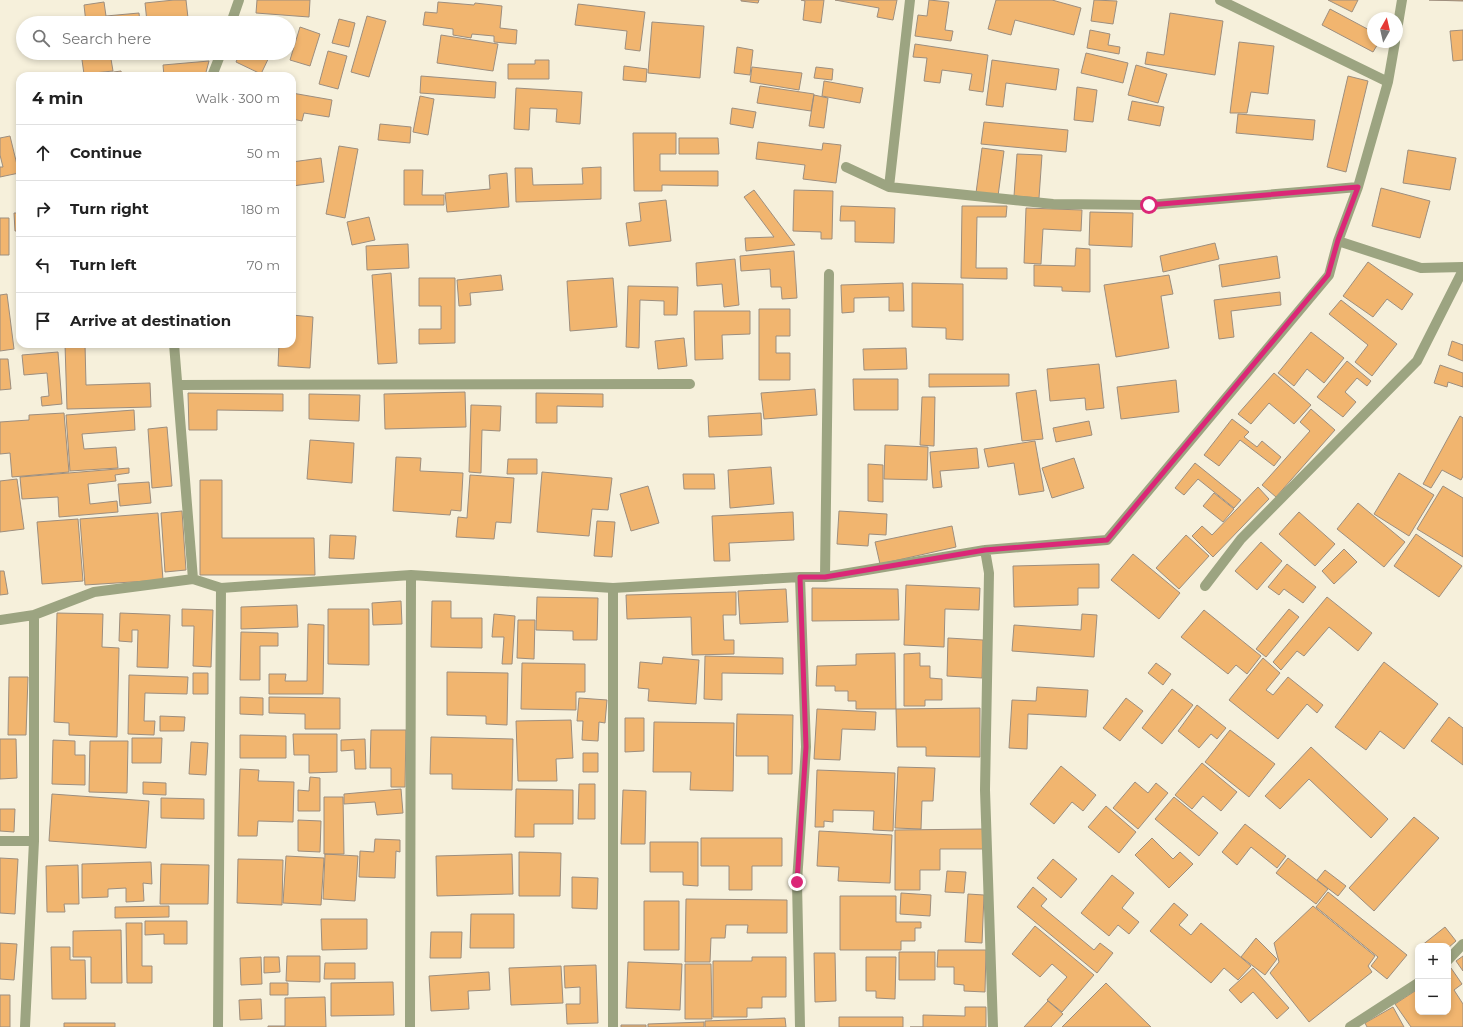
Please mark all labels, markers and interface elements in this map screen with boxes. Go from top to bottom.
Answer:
north arrow [1367,12,1403,48]
search box [16,16,296,60]
icon: search [30,27,52,49]
text: Search here [62,29,151,48]
text: 4 min [32,88,83,108]
text: Walk · 300 m [195,90,280,106]
icon: ahead [32,142,54,164]
text: Continue [70,143,142,162]
text: 50 m [247,145,280,161]
route start [1140,196,1158,214]
icon: right [32,198,54,220]
text: Turn right [70,199,149,218]
text: 180 m [241,201,280,217]
icon: left [32,254,54,276]
text: Turn left [70,255,137,274]
text: 70 m [247,257,280,273]
icon: arrive [32,310,54,332]
text: Arrive at destination [70,311,231,330]
route end [788,873,806,891]
map controls [1415,943,1451,1015]
button: + [1415,943,1451,979]
button: − [1415,979,1451,1015]

